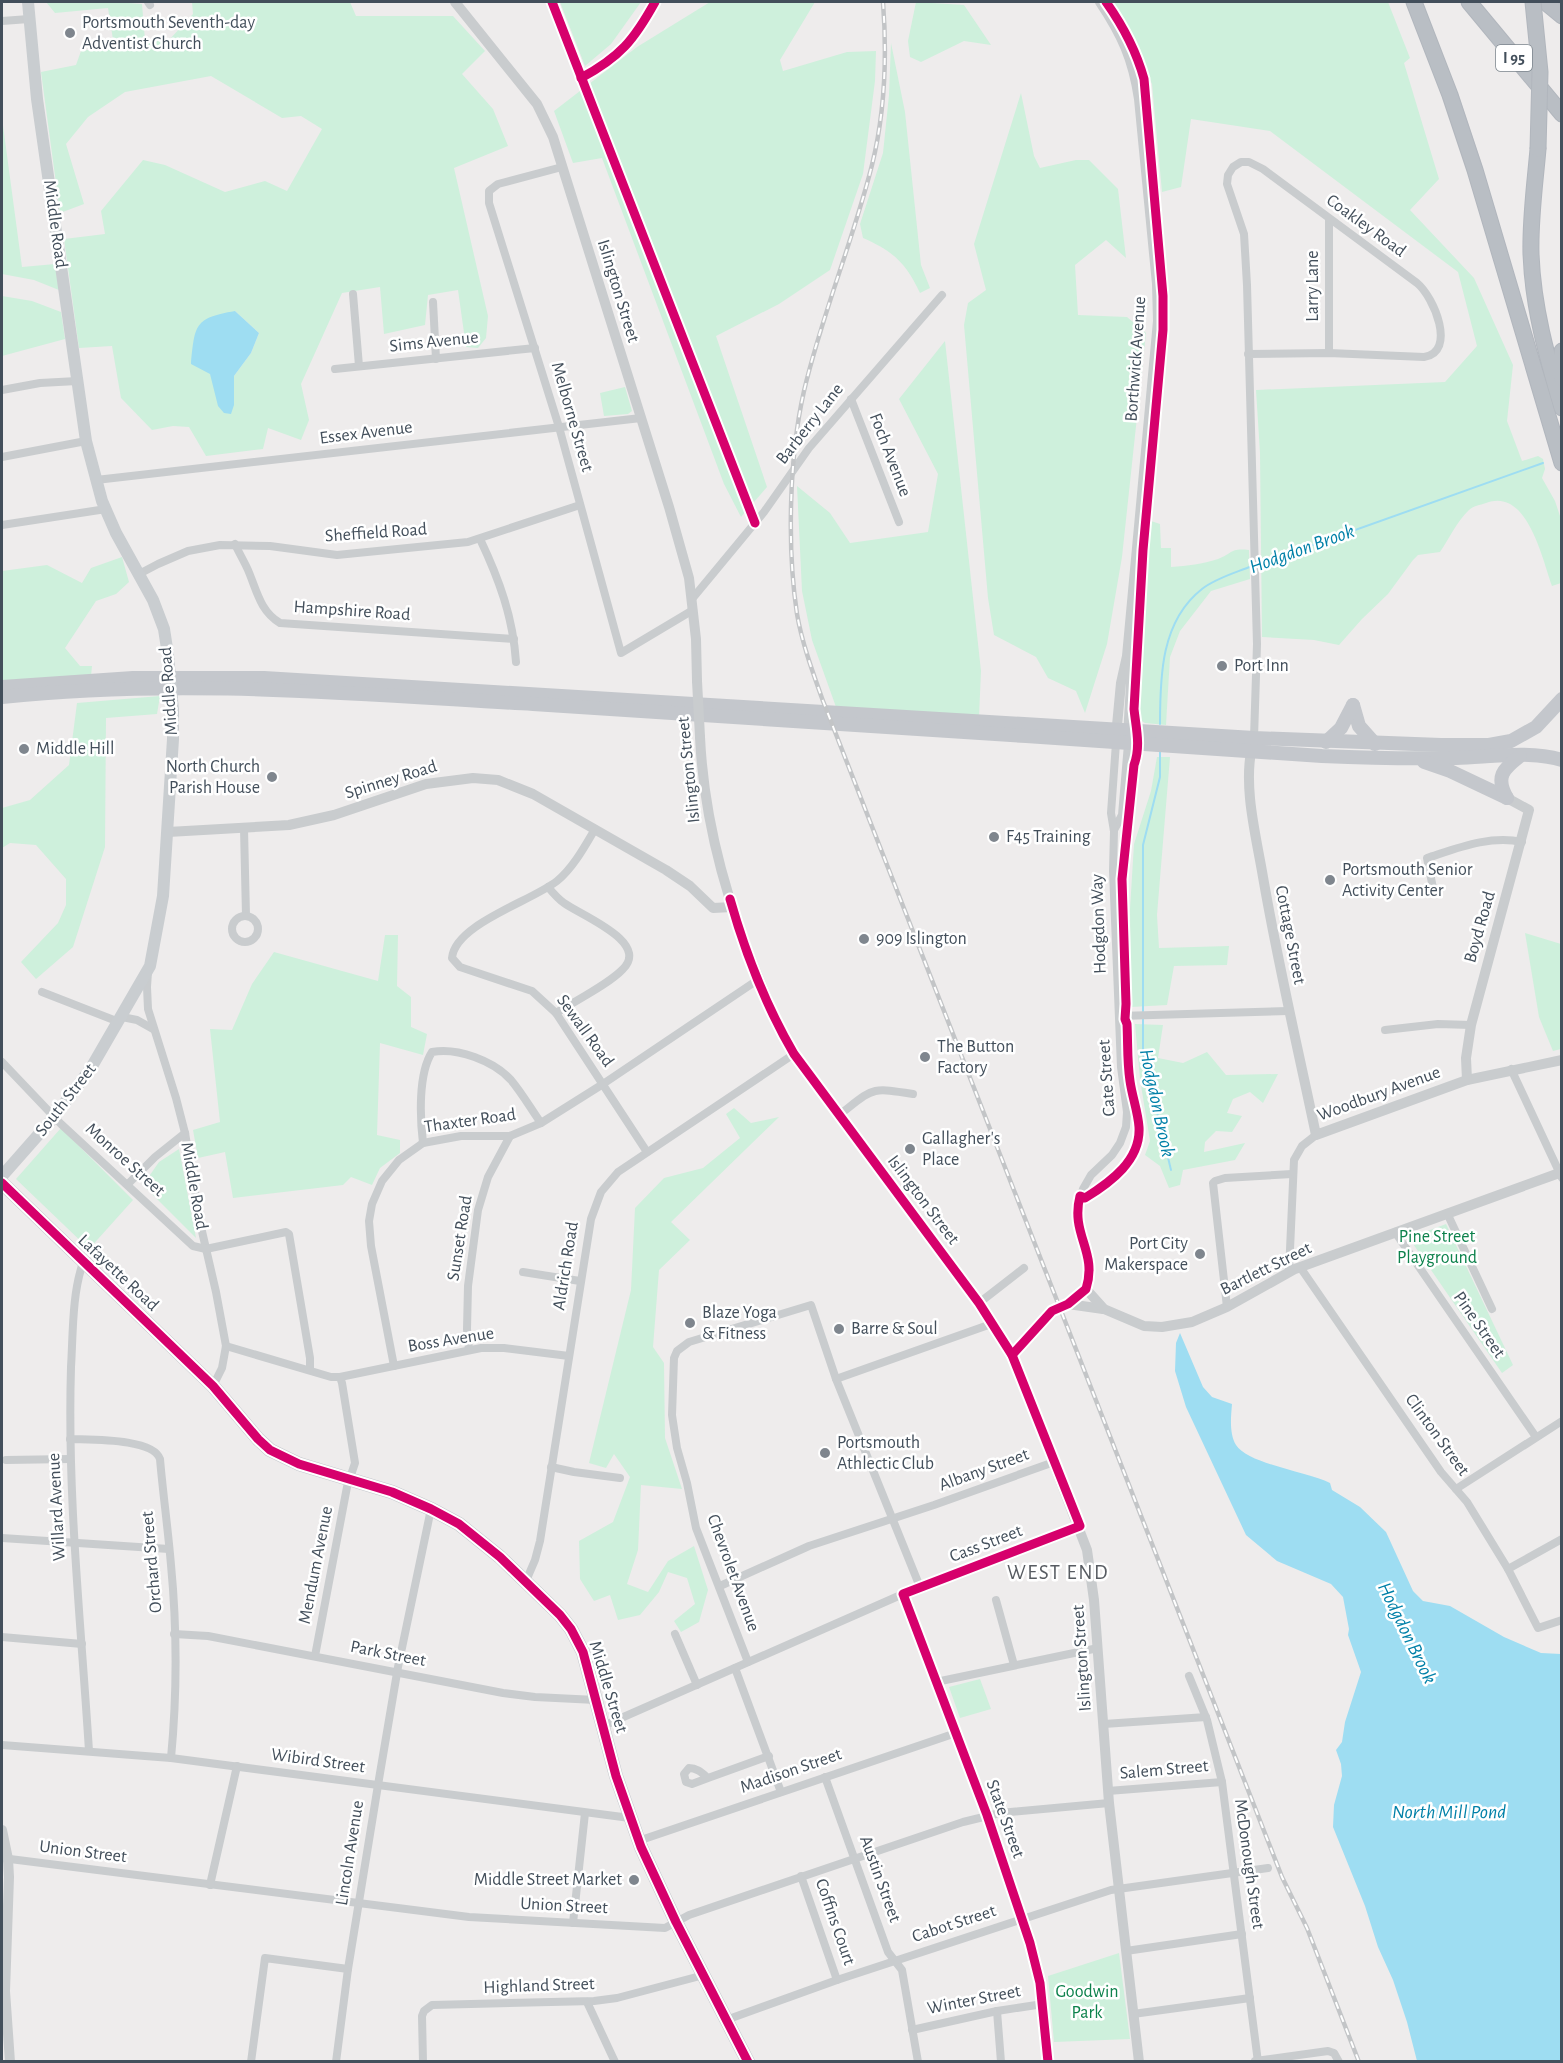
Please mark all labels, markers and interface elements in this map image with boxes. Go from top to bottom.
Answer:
place label: Portsmouth Seventh-day Adventist Church [82,14,255,53]
marker: Portsmouth Seventh-day Adventist Church [63,26,77,40]
road number: I 95 [1496,45,1532,71]
street label: Middle Road [40,179,70,269]
street label: Coakley Road [1323,191,1409,261]
street label: Islington Street [594,237,642,345]
street label: Larry Lane [1304,250,1322,322]
street label: Borthwick Avenue [1123,296,1149,422]
street label: Sims Avenue [389,328,479,356]
street label: Melborne Street [548,360,596,474]
street label: Barberry Lane [773,380,847,468]
street label: Foch Avenue [866,411,914,499]
street label: Essex Avenue [318,418,414,448]
street label: Sheffield Road [324,520,428,546]
water label: Hodgdon Brook [1247,521,1357,577]
street label: Hampshire Road [293,598,411,624]
street label: Middle Road [157,646,181,736]
place label: Port Inn [1234,657,1289,675]
marker: Port Inn [1215,659,1229,673]
street label: Islington Street [674,716,704,824]
place label: Middle Hill [36,740,114,758]
marker: Middle Hill [17,742,31,756]
street label: Spinney Road [343,757,439,803]
place label: North Church Parish House [166,758,260,797]
marker: North Church Parish House [265,770,279,784]
place label: F45 Training [1006,828,1091,846]
marker: F45 Training [987,830,1001,844]
place label: Portsmouth Senior Activity Center [1342,861,1473,900]
street label: Hodgdon Way [1088,873,1110,974]
marker: Portsmouth Senior Activity Center [1323,873,1337,887]
street label: Cottage Street [1272,884,1308,986]
street label: Boyd Road [1461,889,1499,965]
place label: 909 Islington [876,930,967,948]
marker: 909 Islington [857,932,871,946]
street label: Sewall Road [553,992,617,1070]
place label: The Button Factory [937,1038,1014,1077]
street label: Cate Street [1095,1039,1119,1117]
water label: Hodgdon Brook [1136,1047,1178,1159]
marker: The Button Factory [918,1050,932,1064]
street label: South Street [32,1060,100,1140]
street label: Woodbury Avenue [1315,1063,1443,1125]
street label: Thaxter Road [423,1106,517,1136]
street label: Monroe Street [82,1120,168,1200]
place label: Gallagher's Place [922,1130,1000,1169]
street label: Middle Road [177,1141,211,1231]
marker: Gallagher's Place [903,1142,917,1156]
street label: Islington Street [884,1152,962,1248]
street label: Sunset Road [444,1194,476,1282]
street label: Aldrich Road [550,1220,582,1312]
park label: Pine Street Playground [1397,1228,1477,1267]
street label: Lafayette Road [74,1231,162,1315]
place label: Port City Makerspace [1104,1235,1188,1274]
street label: Bartlett Street [1218,1239,1315,1299]
marker: Port City Makerspace [1193,1247,1207,1261]
street label: Pine Street [1450,1288,1508,1362]
place label: Blaze Yoga & Fitness [702,1304,777,1343]
marker: Blaze Yoga & Fitness [683,1316,697,1330]
place label: Barre & Soul [851,1320,938,1338]
marker: Barre & Soul [832,1322,846,1336]
street label: Boss Avenue [407,1324,495,1356]
street label: Clinton Street [1401,1391,1473,1479]
place label: Portsmouth Athlectic Club [837,1434,934,1473]
street label: Albany Street [937,1445,1032,1495]
marker: Portsmouth Athlectic Club [818,1446,832,1460]
street label: Willard Avenue [45,1453,69,1561]
street label: Mendum Avenue [296,1505,336,1625]
street label: Orchard Street [139,1510,165,1614]
street label: Chevrolet Avenue [703,1512,763,1634]
street label: Cass Street [947,1522,1025,1566]
district label: WEST END [1007,1562,1109,1583]
water label: Hodgdon Brook [1374,1579,1440,1687]
street label: Islington Street [1069,1604,1095,1712]
street label: Park Street [349,1638,427,1670]
street label: Middle Street [585,1639,631,1735]
street label: Madison Street [738,1745,844,1797]
street label: Wibird Street [270,1746,366,1777]
street label: Salem Street [1119,1757,1209,1783]
street label: State Street [983,1778,1028,1861]
street label: McDonough Street [1231,1798,1267,1931]
street label: Lincoln Avenue [333,1799,367,1907]
water label: North Mill Pond [1392,1802,1506,1822]
street label: Austin Street [856,1833,904,1925]
street label: Union Street [38,1838,128,1866]
place label: Middle Street Market [474,1871,622,1889]
marker: Middle Street Market [627,1873,641,1887]
street label: Coffins Court [812,1876,858,1968]
street label: Union Street [520,1895,609,1917]
street label: Cabot Street [910,1902,998,1946]
street label: Highland Street [483,1975,595,1997]
street label: Winter Street [926,1982,1022,2018]
park label: Goodwin Park [1055,1983,1119,2022]

